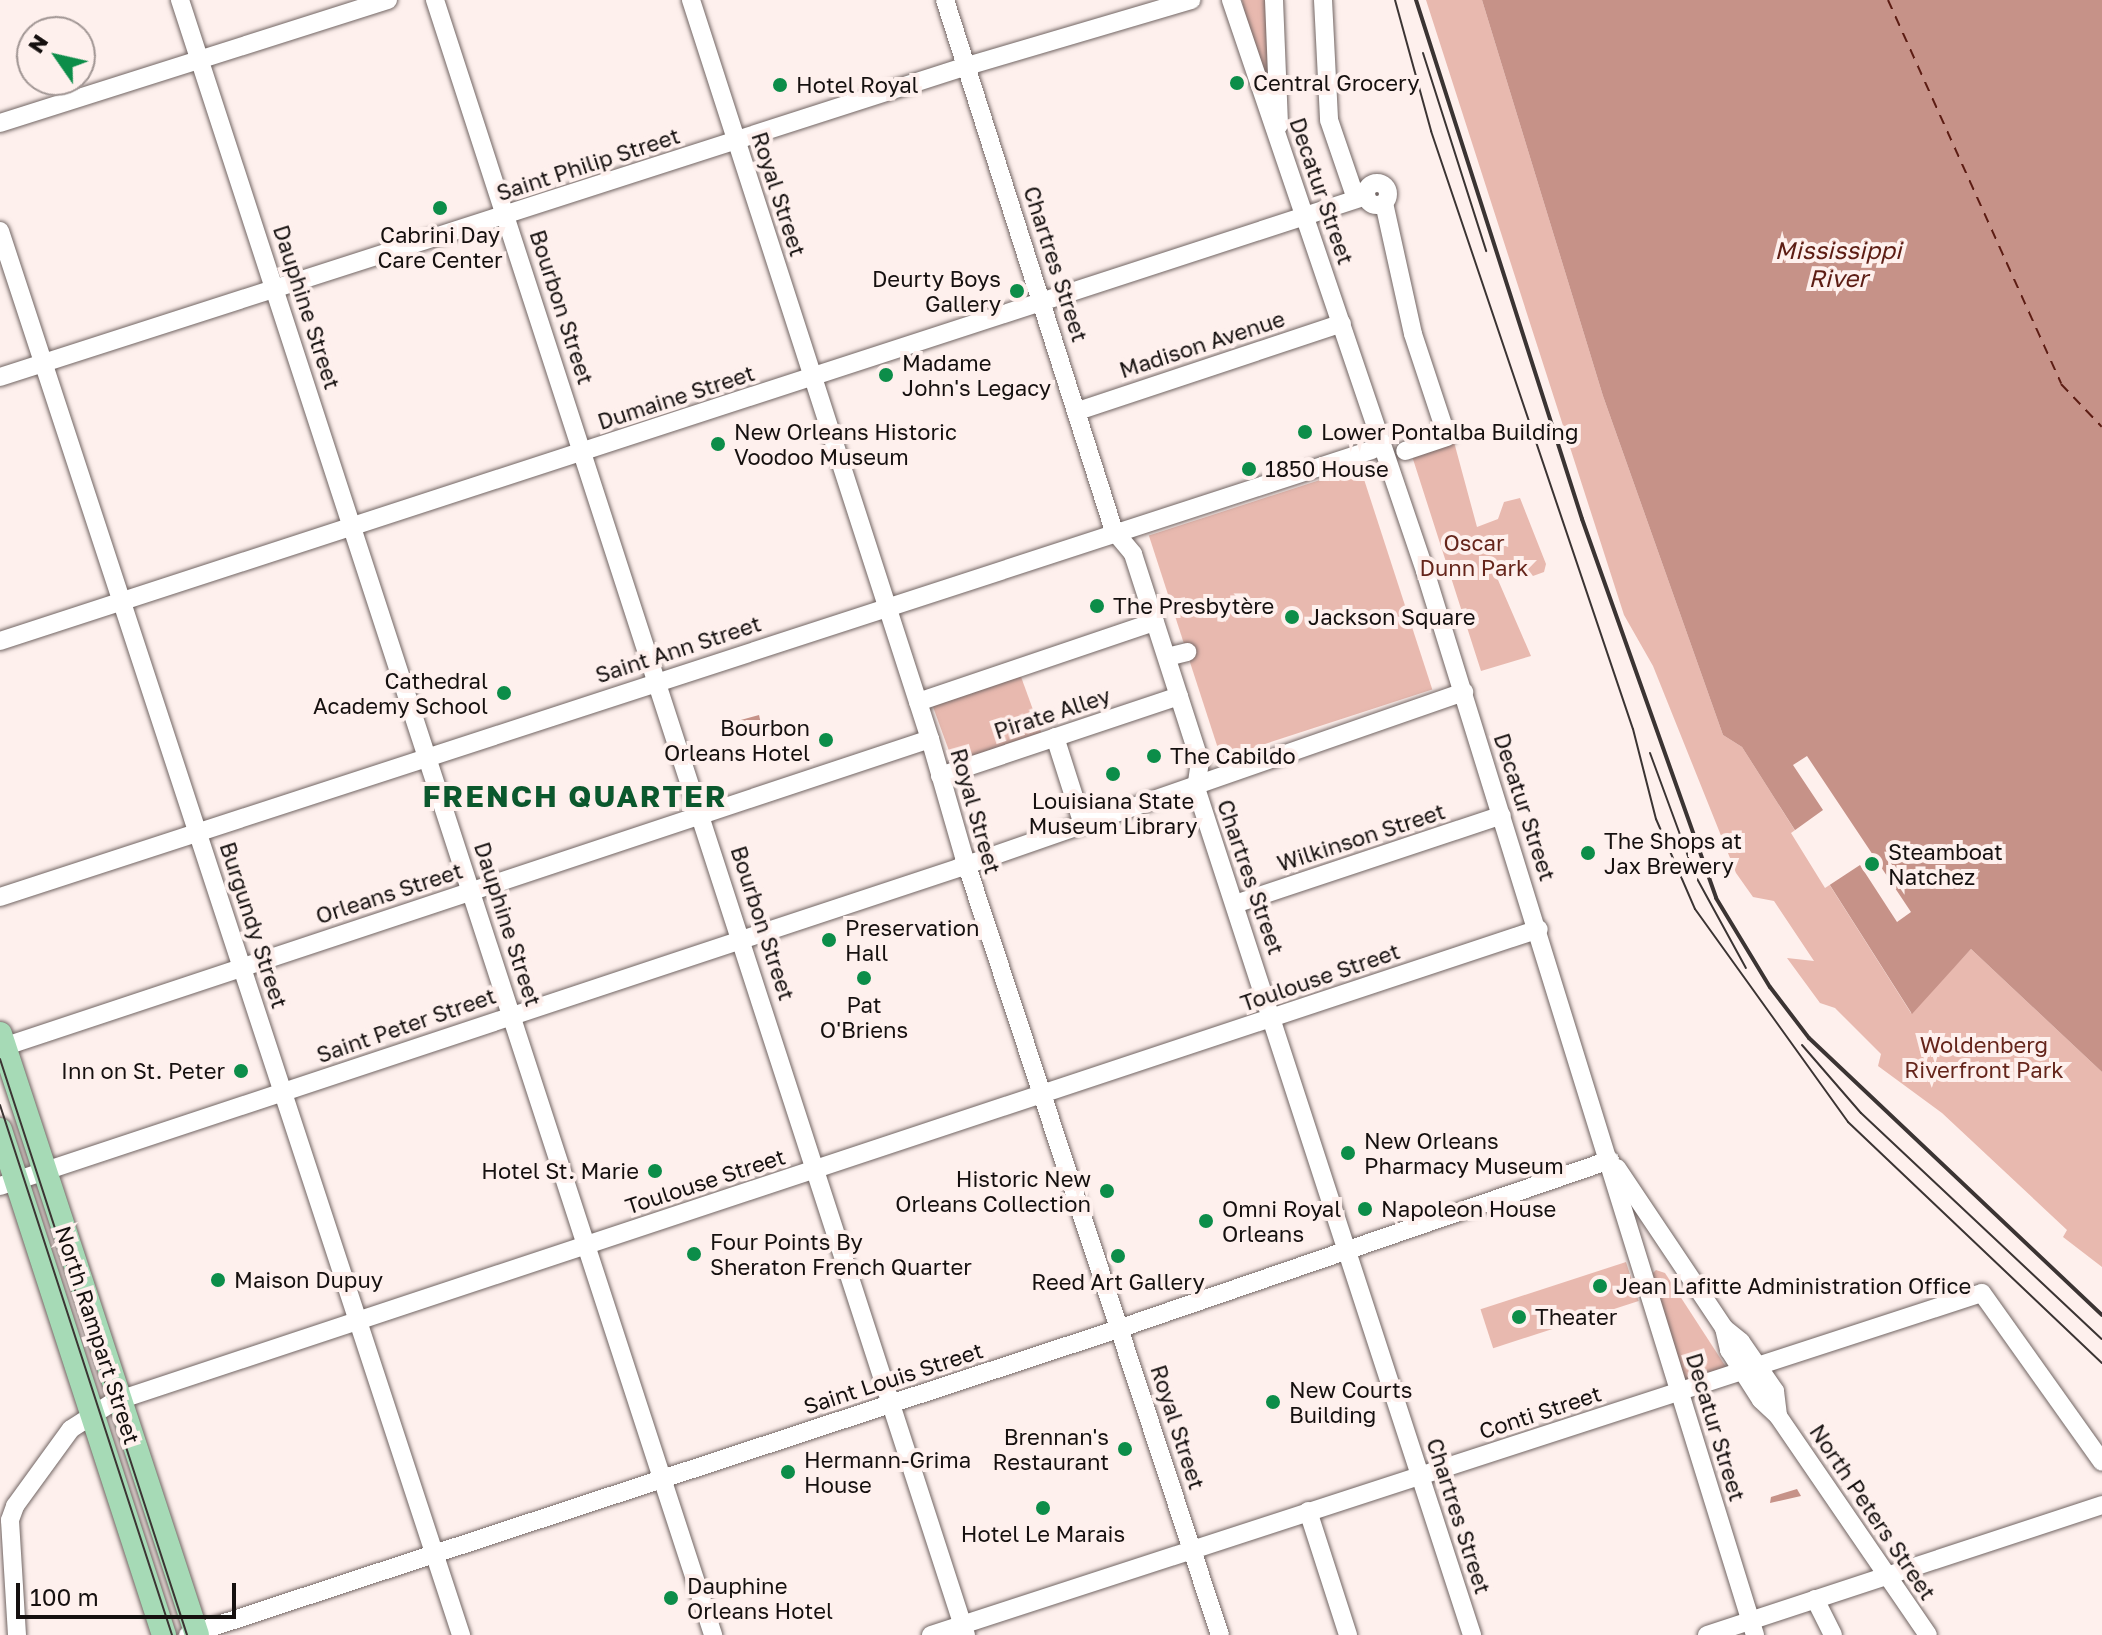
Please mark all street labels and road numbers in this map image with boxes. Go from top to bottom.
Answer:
street label: Decatur Street [1285,114,1359,268]
street label: Saint Philip Street [493,122,683,206]
street label: Royal Street [746,128,812,260]
street label: Chartres Street [1018,183,1094,345]
street label: Dauphine Street [268,222,346,392]
street label: Bourbon Street [525,226,599,388]
street label: Madison Avenue [1116,305,1288,383]
street label: Dumaine Street [594,359,758,435]
street label: Saint Ann Street [592,610,764,688]
street label: Pirate Alley [991,682,1113,744]
street label: Decatur Street [1489,730,1561,884]
street label: Royal Street [945,745,1007,877]
street label: Chartres Street [1212,796,1290,958]
street label: Wilkinson Street [1274,797,1448,877]
street label: Burgundy Street [215,839,293,1011]
street label: Dauphine Street [469,839,547,1009]
street label: Bourbon Street [726,842,800,1004]
street label: Orleans Street [312,857,466,929]
street label: Toulouse Street [1237,937,1403,1017]
street label: Saint Peter Street [313,982,499,1068]
street label: Toulouse Street [622,1143,788,1219]
street label: North Rampart Street [50,1223,146,1447]
street label: Saint Louis Street [800,1337,986,1419]
street label: Decatur Street [1681,1350,1751,1504]
street label: Royal Street [1145,1361,1211,1493]
street label: Conti Street [1476,1380,1604,1444]
street label: North Peters Street [1804,1419,1942,1605]
street label: Chartres Street [1421,1435,1497,1597]

